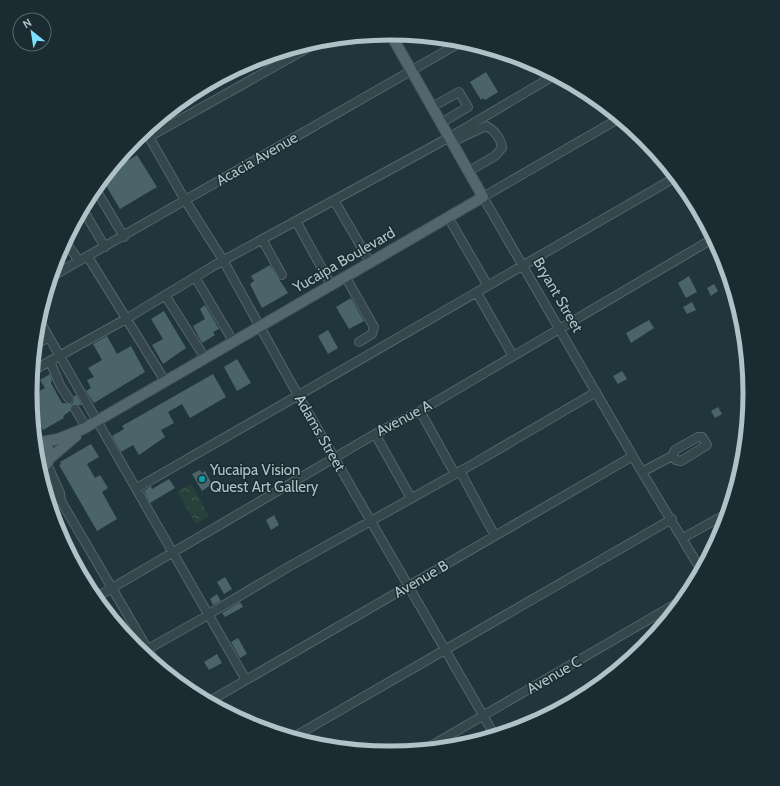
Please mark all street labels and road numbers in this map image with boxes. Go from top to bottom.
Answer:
street label: Acacia Avenue [213,128,301,190]
street label: Yucaipa Boulevard [289,223,398,297]
street label: Bryant Street [529,254,587,336]
street label: Adams Street [291,391,349,475]
street label: Avenue A [373,396,435,440]
street label: Avenue B [391,556,451,602]
street label: Avenue C [523,652,585,698]

